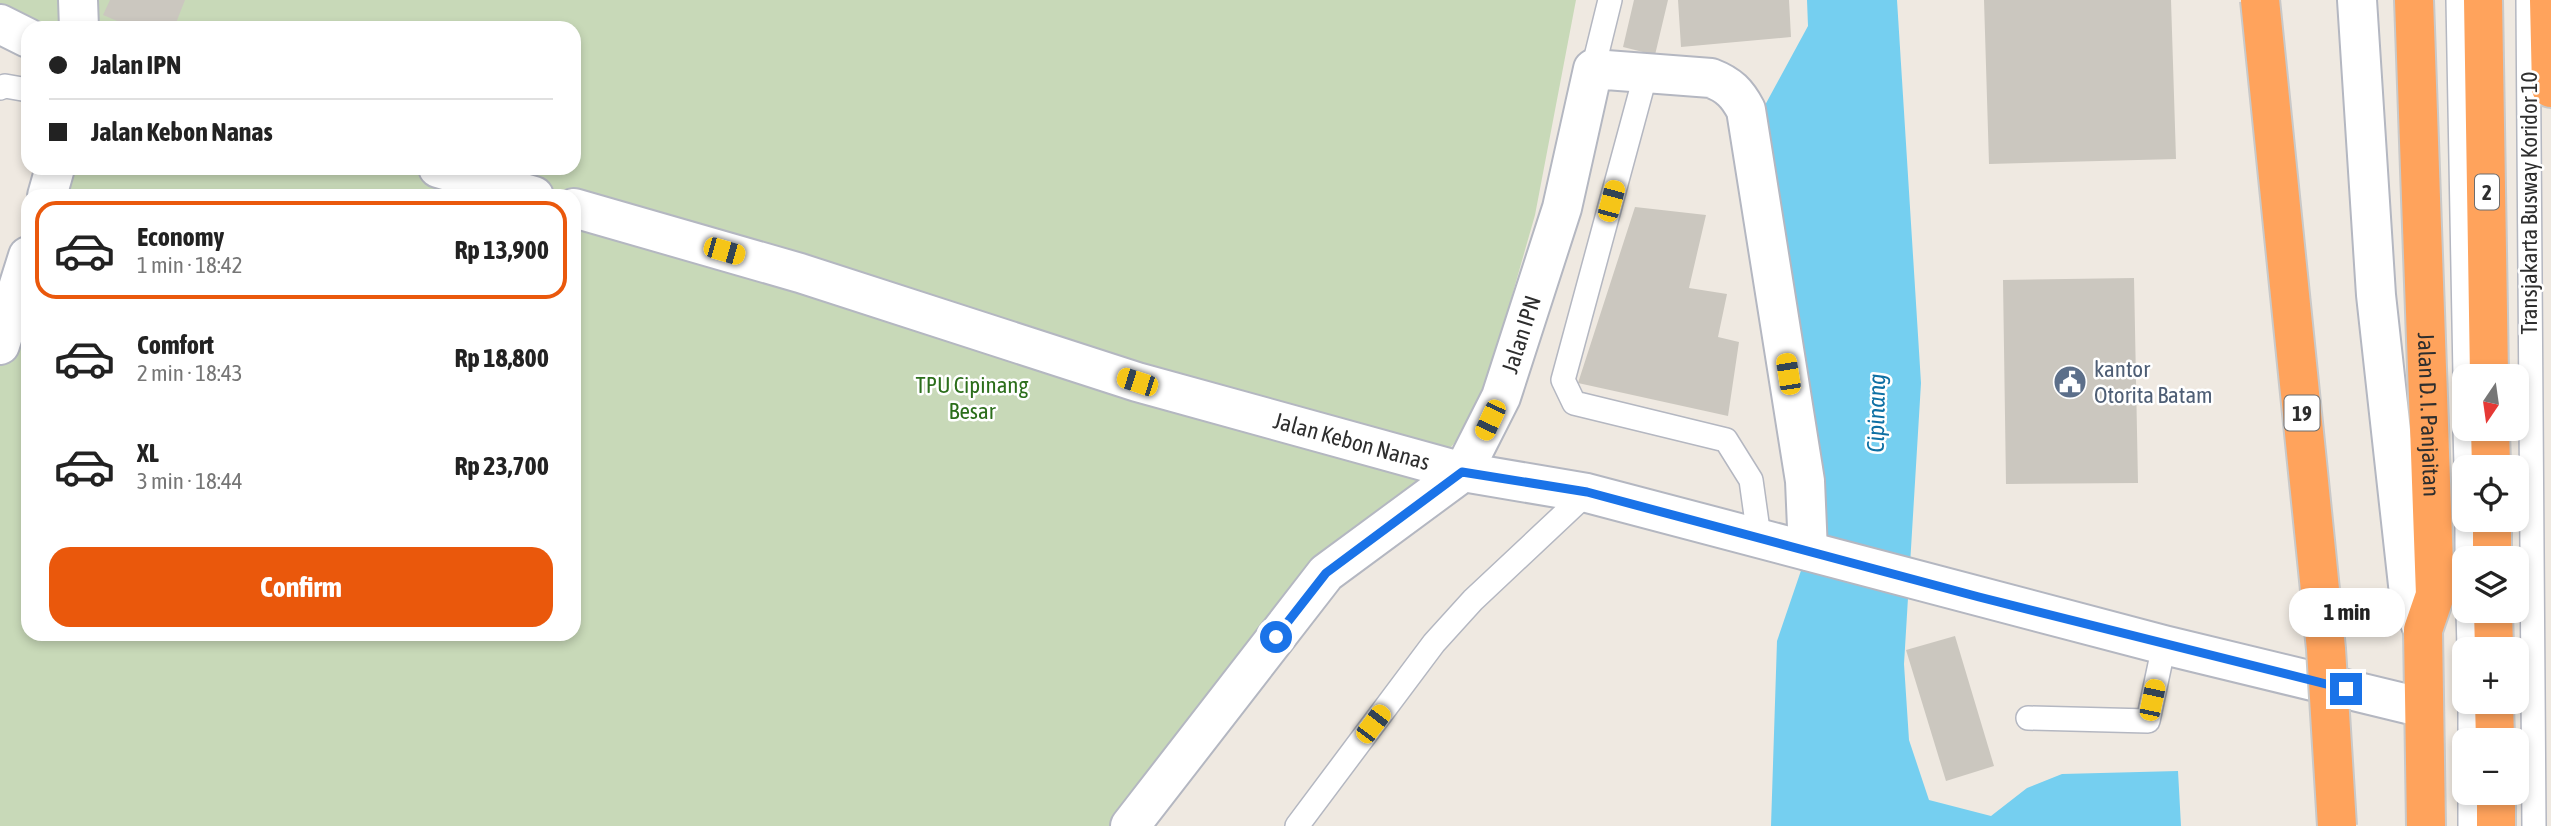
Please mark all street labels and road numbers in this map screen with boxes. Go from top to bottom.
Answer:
street label: Transjakarta Busway Koridor 10 [2516,72,2542,334]
road number: 2 [2475,174,2499,210]
street label: Jalan IPN [1497,292,1546,377]
street label: Jalan D. I. Panjaitan [2413,332,2445,497]
road number: 19 [2284,396,2320,430]
street label: Jalan Kebon Nanas [1271,407,1433,475]

